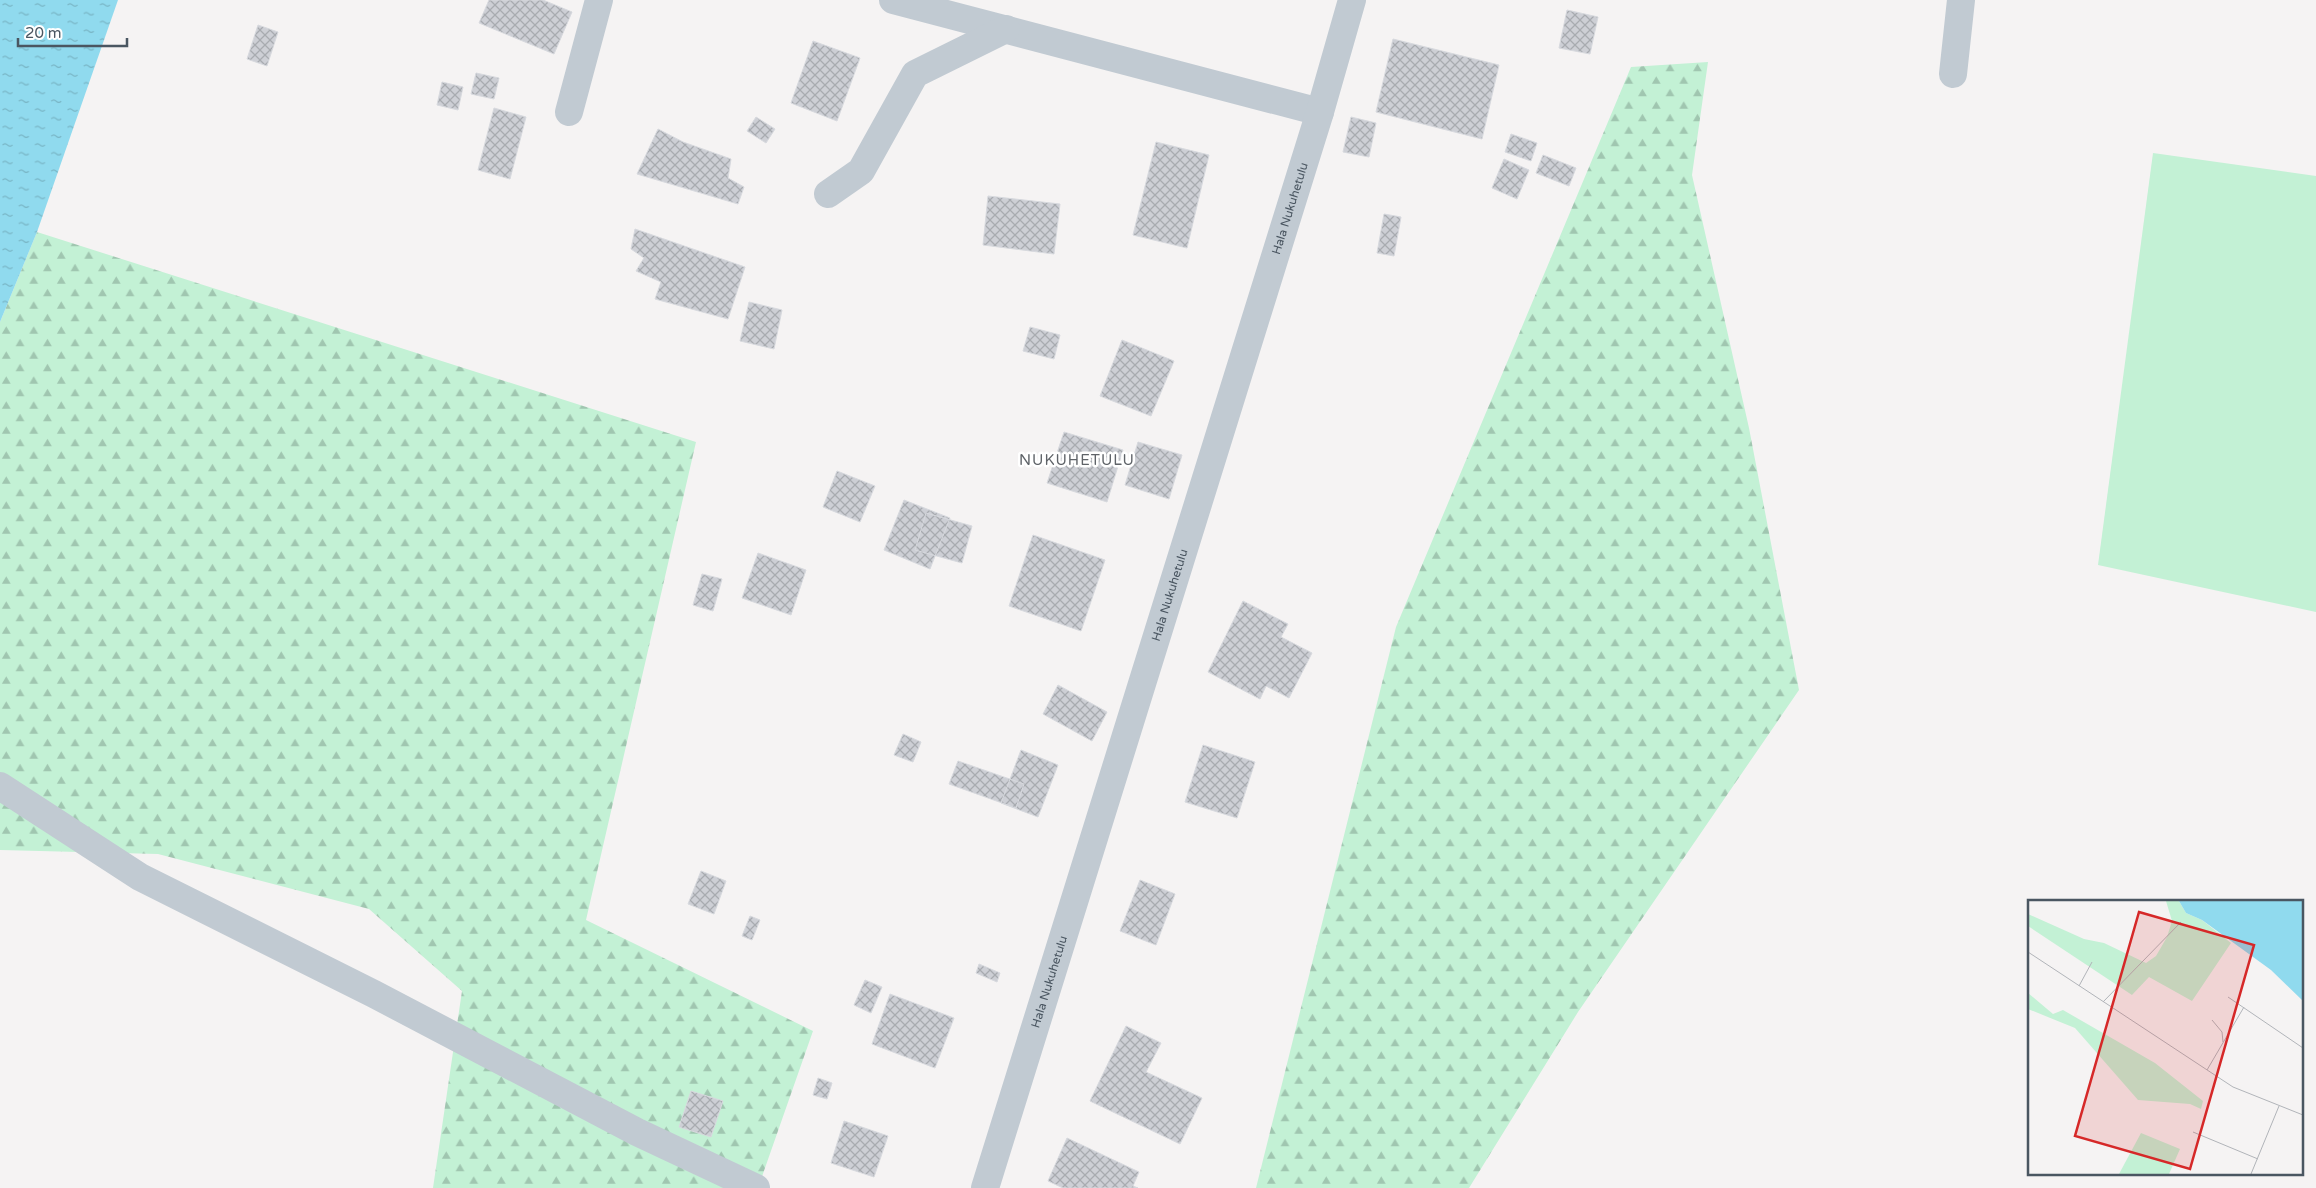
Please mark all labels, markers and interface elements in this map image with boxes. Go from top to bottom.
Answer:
scale bar [18,15,126,47]
text: 20 m [25,24,62,42]
street label: Hala Nukuhetulu [1269,161,1311,256]
district label: NUKUHETULU [1019,451,1135,469]
street label: Hala Nukuhetulu [1149,547,1191,643]
inset map [2028,900,2304,1176]
street label: Hala Nukuhetulu [1028,934,1070,1030]

